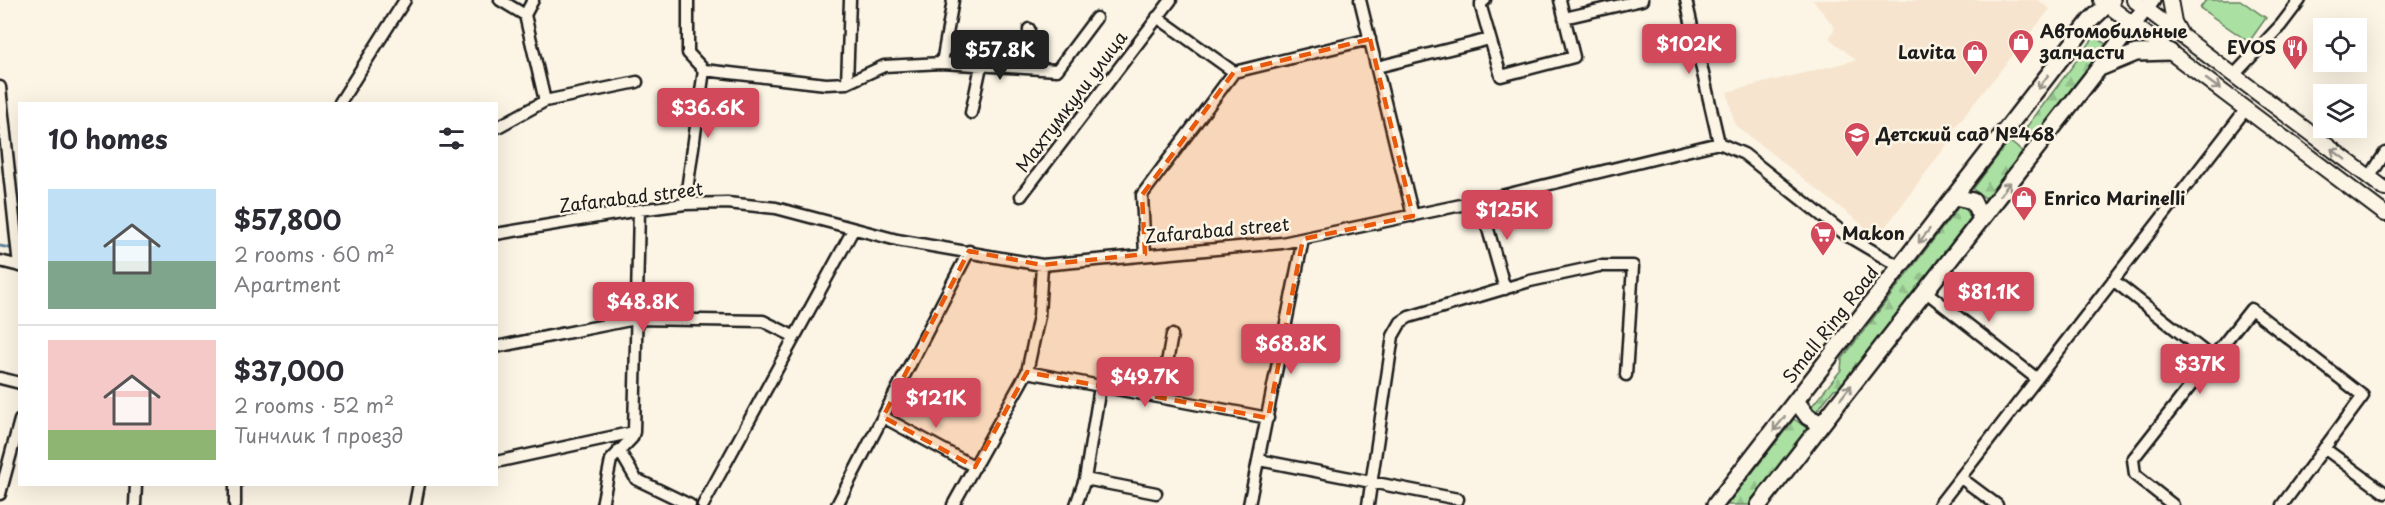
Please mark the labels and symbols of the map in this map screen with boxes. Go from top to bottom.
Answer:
place label: Автомобильные запчасти [2039,17,2188,65]
street label: Махтумкули улица [1008,24,1134,178]
pin: $102K [1647,24,1731,75]
shop icon: Автомобильные запчасти [2006,27,2036,65]
pin: $57.8K [951,30,1049,81]
place label: EVOS [2227,33,2276,60]
restaurant icon: EVOS [2280,33,2310,71]
place label: Lavita [1898,38,1956,65]
shop icon: Lavita [1960,38,1990,76]
one-way arrow [2037,74,2050,90]
one-way arrow [2204,78,2220,91]
pin: $36.6K [659,88,757,139]
school or university icon: Детский сад №468 [1842,120,1872,158]
place label: Детский сад №468 [1875,120,2055,147]
one-way arrow [2331,148,2347,160]
street label: Zafarabad street [557,174,704,219]
one-way arrow [1998,181,2011,197]
shop icon: Enrico Marinelli [2009,184,2039,222]
place label: Enrico Marinelli [2044,184,2185,211]
pin: $125K [1465,190,1549,241]
street label: Zafarabad street [1143,210,1290,249]
supermarket icon: Makon [1808,219,1838,257]
place label: Makon [1842,219,1905,246]
one-way arrow [1918,228,1931,244]
street label: Small Ring Road [1775,259,1884,389]
pin: $81.1K [1940,272,2038,323]
pin: $48.8K [594,282,692,333]
pin: $68.8K [1242,324,1340,375]
pin: $37K [2164,344,2236,395]
pin: $49.7K [1096,357,1194,408]
pin: $121K [894,378,978,429]
one-way arrow [1840,385,1853,401]
one-way arrow [1773,416,1786,432]

